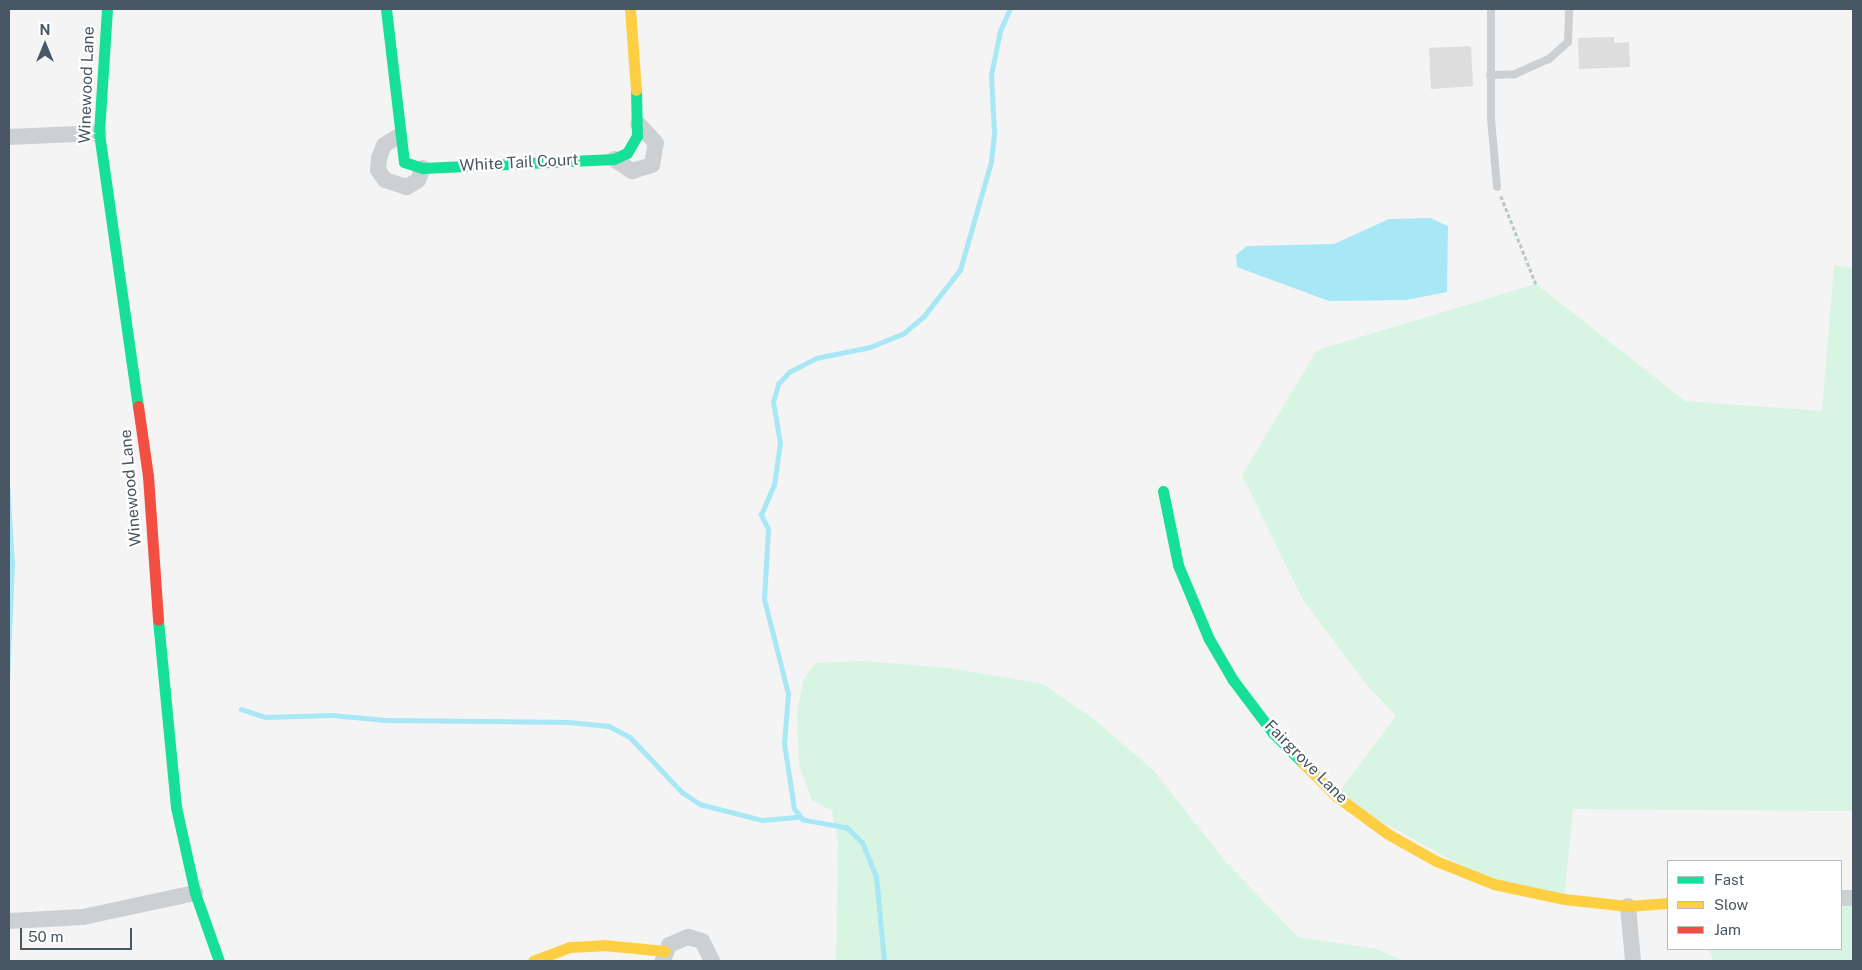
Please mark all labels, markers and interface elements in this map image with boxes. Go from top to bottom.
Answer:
north arrow [20,20,70,70]
text: N [40,22,50,38]
street label: Winewood Lane [75,26,99,144]
street label: White Tail Court [459,150,579,176]
street label: Winewood Lane [116,429,146,547]
street label: Fairgrove Lane [1260,716,1352,808]
legend [1667,860,1842,950]
text: Fast [1714,871,1744,888]
text: Slow [1714,896,1748,913]
scale bar [22,918,135,950]
text: Jam [1714,921,1741,938]
text: 50 m [28,928,63,945]

